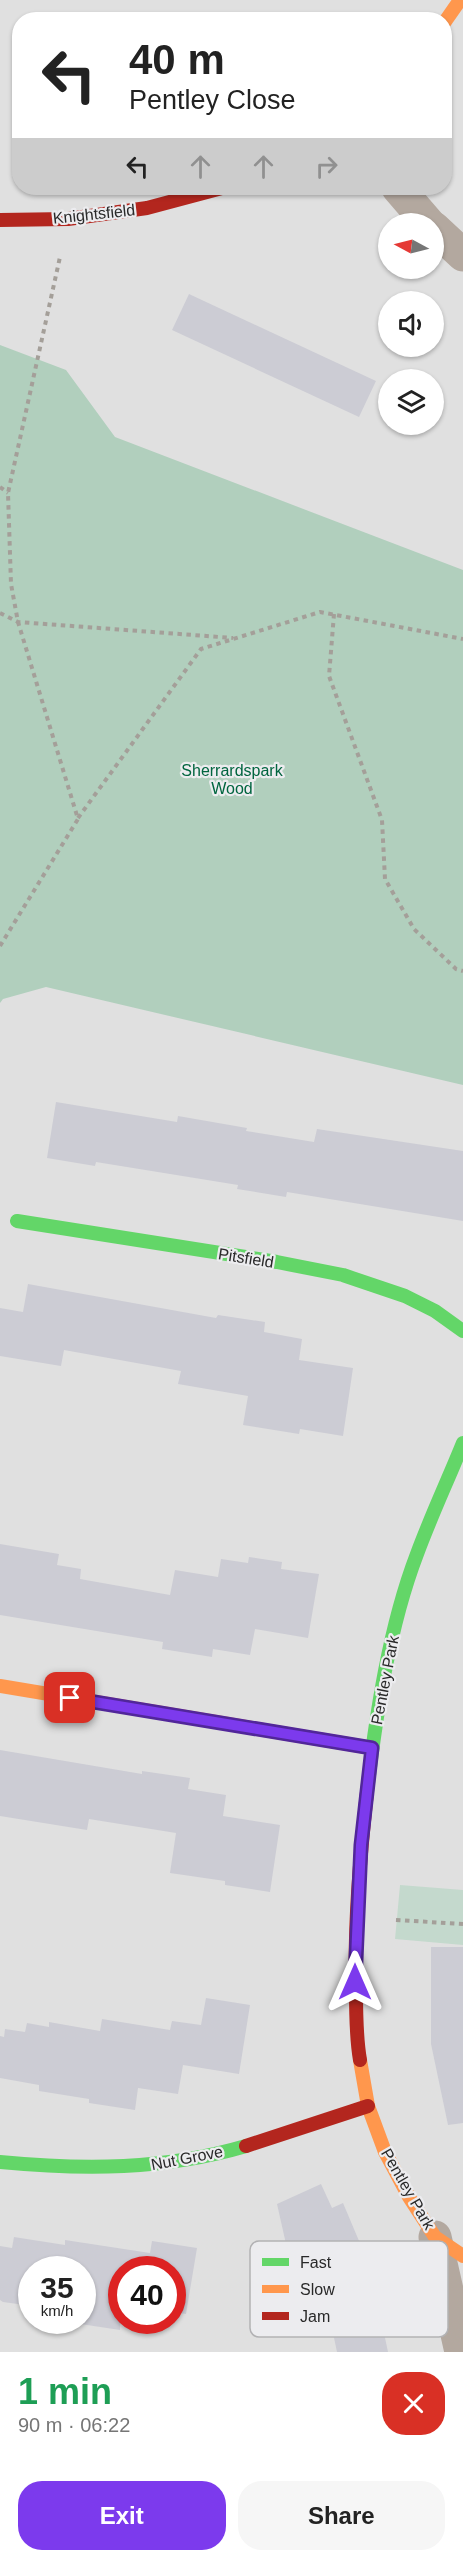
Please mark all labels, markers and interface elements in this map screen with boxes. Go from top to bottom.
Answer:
icon: left [30,36,108,114]
text: 40 m [129,36,225,83]
text: Pentley Close [129,85,296,115]
icon: left [121,150,154,183]
icon: ahead [184,150,217,183]
icon: ahead [247,150,280,183]
icon: right [310,150,343,183]
street label: Knightsfield [52,201,136,227]
north arrow [378,213,444,279]
map controls [378,213,444,435]
button: sound [378,291,444,357]
button: layers [378,369,444,435]
park label: Sherrardspark Wood [181,762,284,797]
street label: Pitsfield [217,1245,275,1271]
street label: Pentley Park [368,1633,402,1726]
pin [44,1672,95,1723]
icon: arrive [53,1681,86,1714]
position arrow [323,1950,387,2014]
street label: Nut Grove [150,2143,225,2173]
street label: Pentley Park [378,2145,439,2233]
legend [250,2241,448,2337]
text: Fast [300,2254,332,2271]
speed limit sign: 40 [108,2256,186,2334]
text: 35 [40,2271,74,2304]
text: Slow [300,2281,335,2298]
text: km/h [41,2302,73,2319]
text: Jam [300,2308,330,2325]
text: 1 min [18,2371,112,2412]
button: close [382,2372,445,2435]
text: 90 m · 06:22 [18,2414,130,2436]
button: Exit [18,2481,226,2550]
button: Share [238,2481,445,2550]

